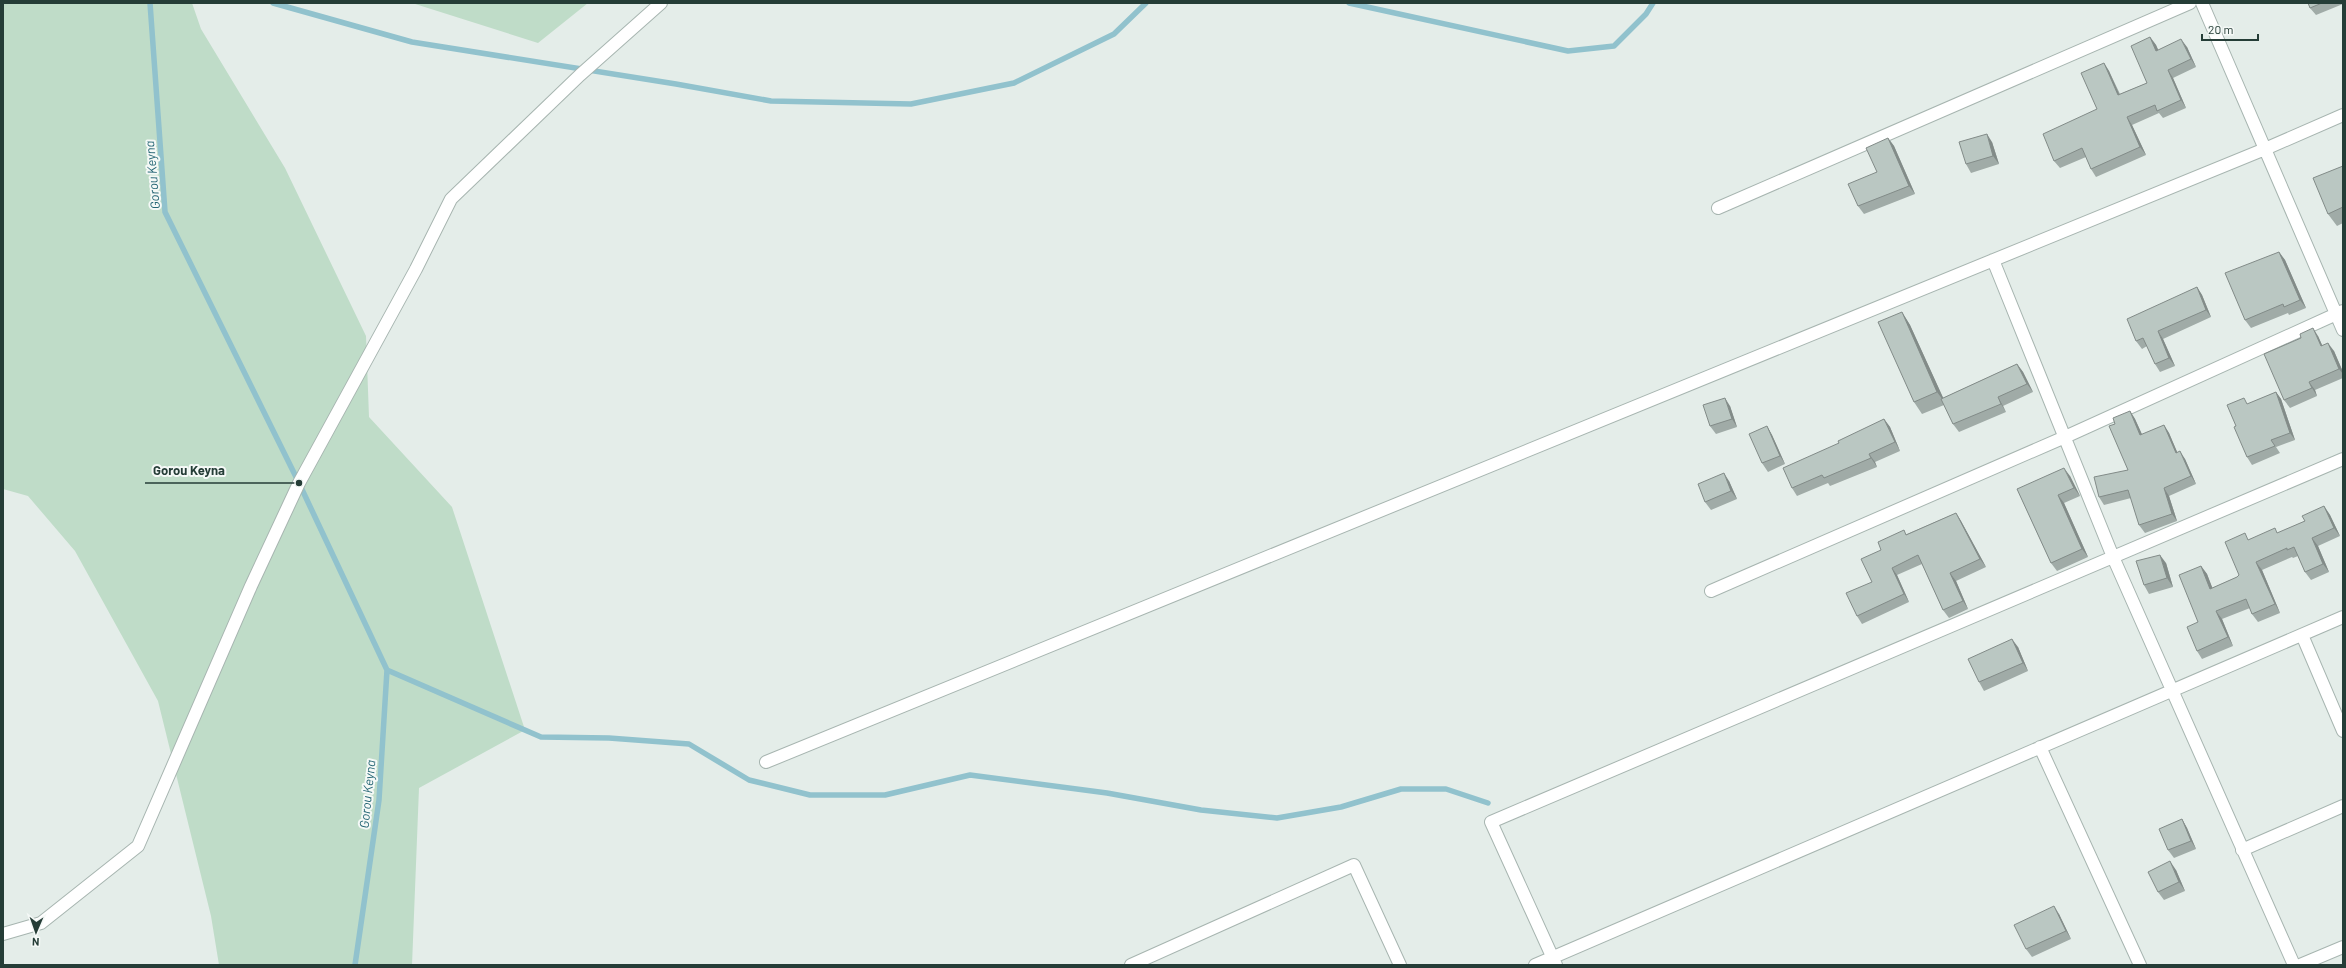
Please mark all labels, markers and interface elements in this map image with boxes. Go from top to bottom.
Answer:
scale bar [2202,16,2258,42]
text: 20 m [2208,22,2234,36]
water label: Gorou Keyna [141,140,163,210]
callout: Gorou Keyna [145,458,233,483]
text: Gorou Keyna [153,462,225,478]
water label: Gorou Keyna [355,759,379,829]
north arrow [16,912,56,952]
text: N [32,936,40,949]

